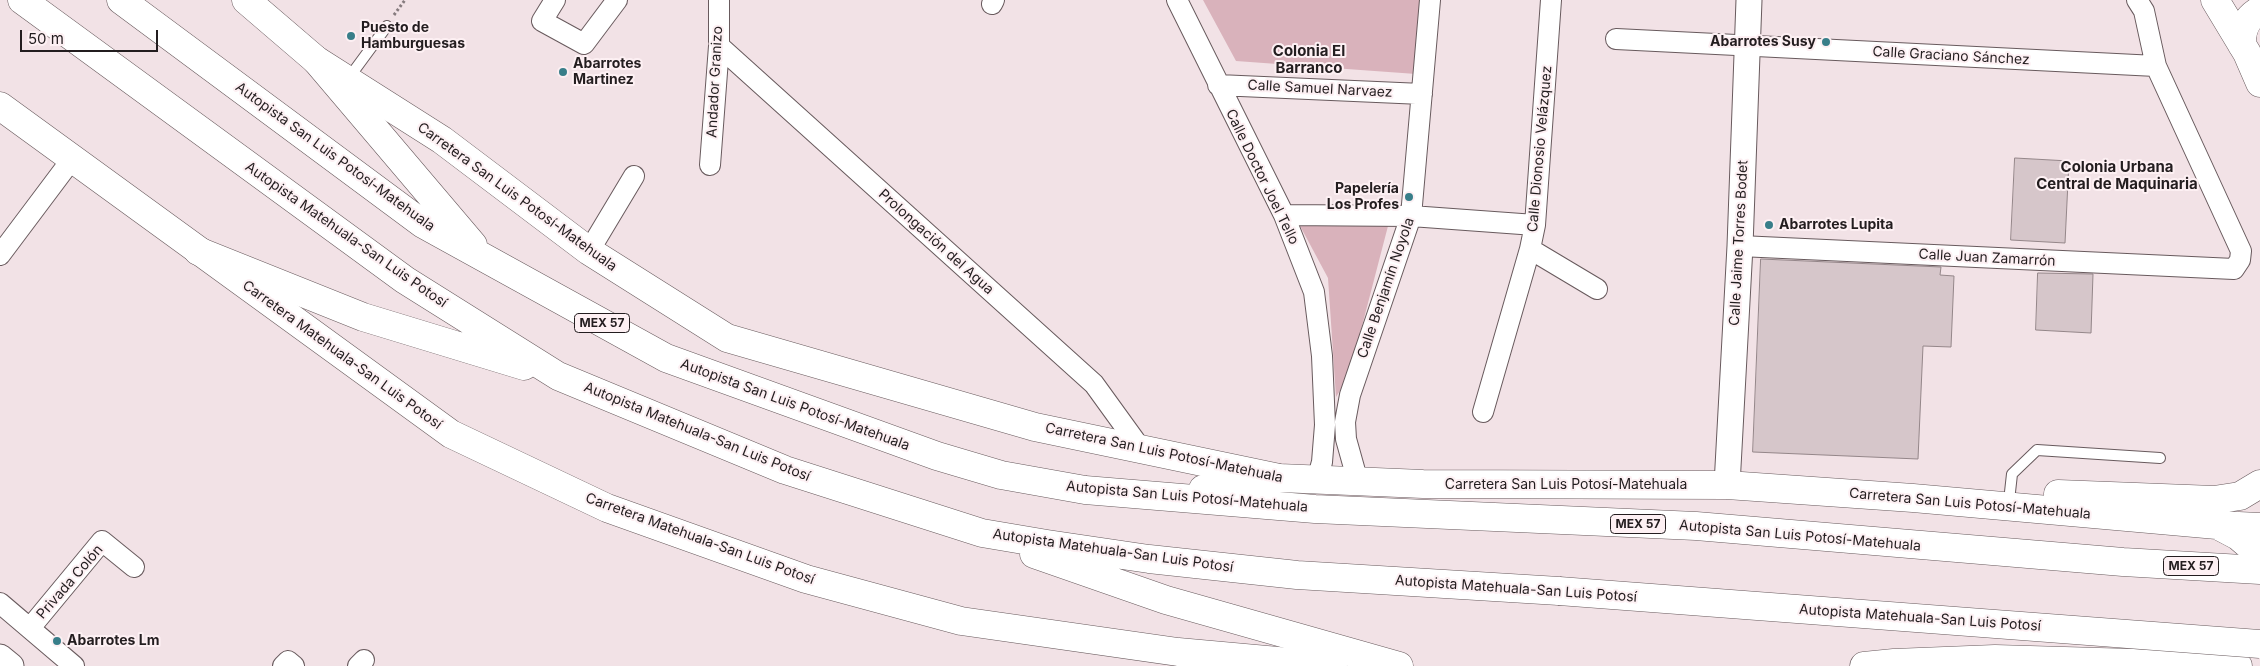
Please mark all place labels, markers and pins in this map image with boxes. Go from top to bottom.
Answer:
place label: Puesto de Hamburguesas [361,20,465,52]
marker: Puesto de Hamburguesas [345,30,357,42]
place label: Abarrotes Susy [1710,34,1816,50]
marker: Abarrotes Susy [1820,36,1832,48]
place label: Abarrotes Martinez [573,56,641,88]
marker: Abarrotes Martinez [557,66,569,78]
place label: Papelería Los Profes [1327,181,1399,213]
marker: Papelería Los Profes [1403,191,1415,203]
place label: Abarrotes Lupita [1779,217,1893,233]
marker: Abarrotes Lupita [1763,219,1775,231]
place label: Abarrotes Lm [67,633,159,649]
marker: Abarrotes Lm [51,635,63,647]

